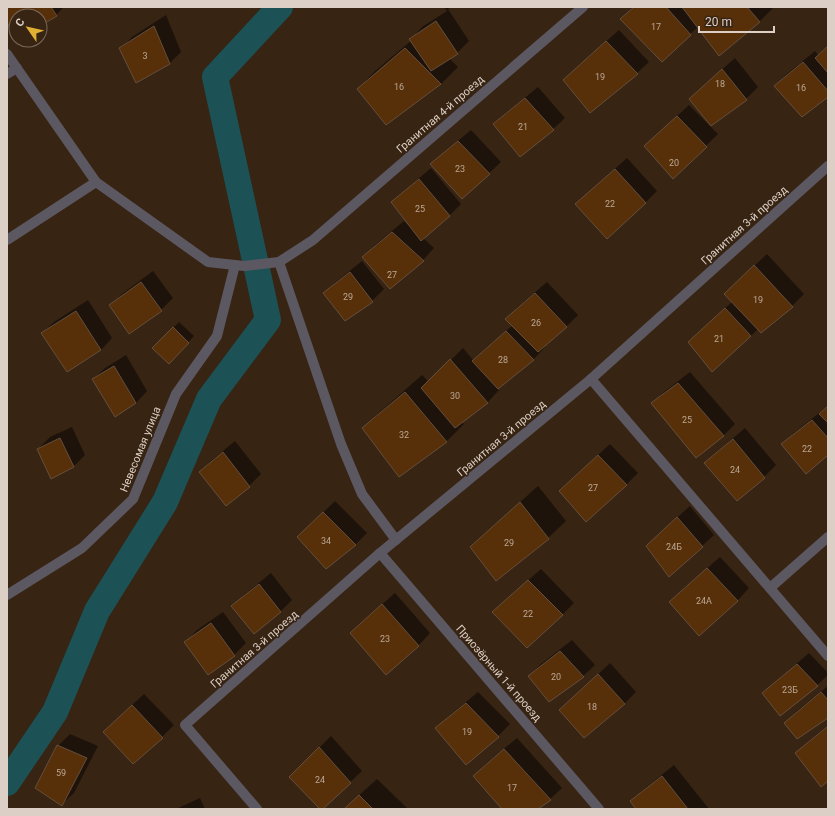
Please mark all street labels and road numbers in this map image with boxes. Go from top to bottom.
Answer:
street label: Гранитная 4-й проезд [394,73,487,156]
street label: Гранитная 3-й проезд [699,183,790,267]
street label: Гранитная 3-й проезд [454,397,548,479]
street label: Невесомая улица [117,405,164,494]
street label: Гранитная 3-й проезд [208,608,301,691]
street label: Приозёрный 1-й проезд [453,623,544,724]

